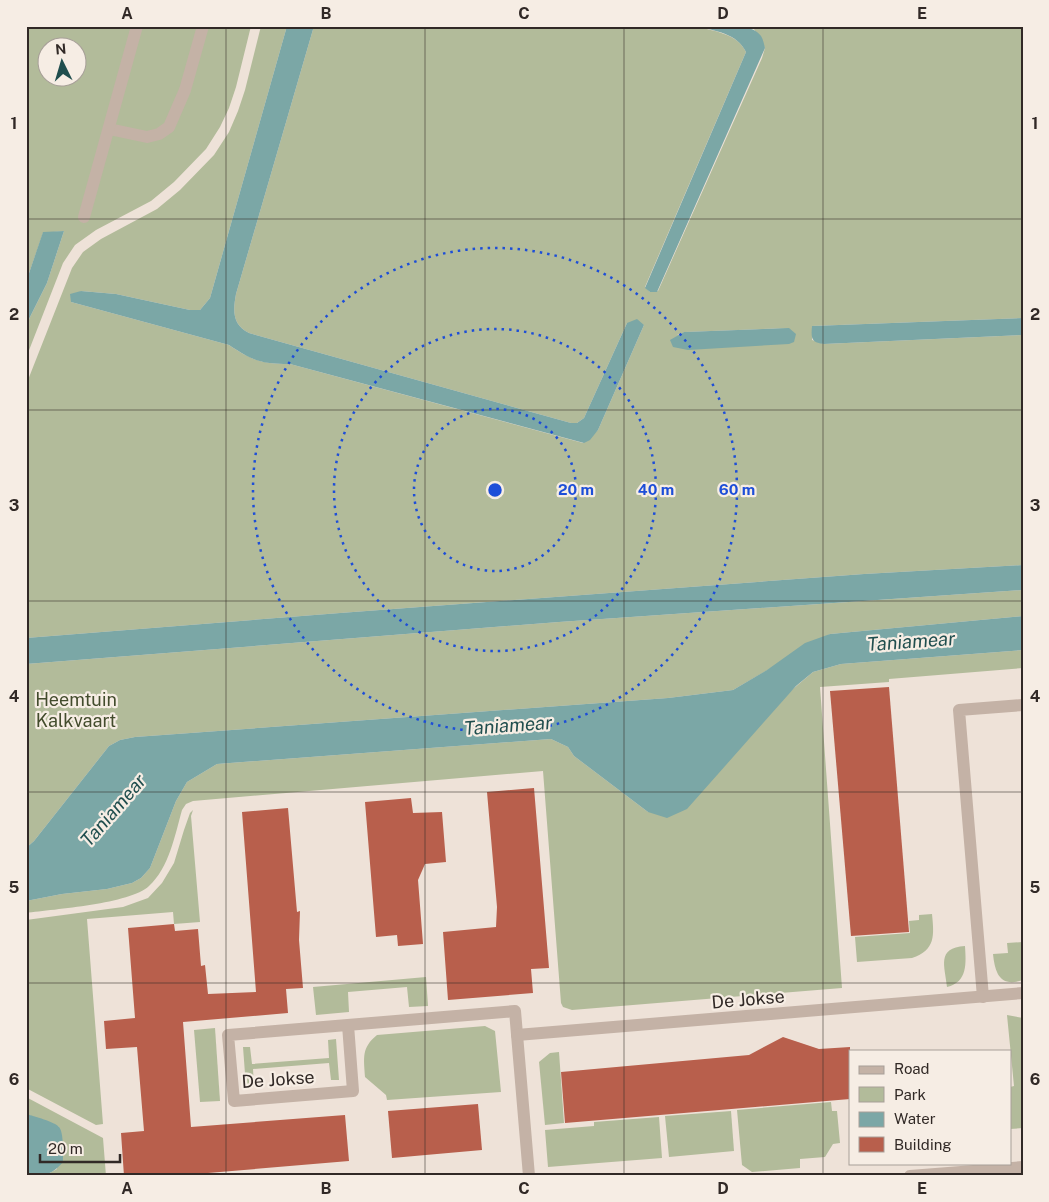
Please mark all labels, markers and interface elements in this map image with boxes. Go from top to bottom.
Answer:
text: A [121,4,133,23]
text: B [321,4,332,23]
text: C [518,4,530,23]
text: D [717,4,729,23]
text: E [917,4,927,23]
north arrow [38,38,88,88]
text: N [55,41,67,57]
text: 1 [11,114,17,133]
text: 1 [1032,114,1038,133]
text: 2 [9,305,19,324]
text: 2 [1030,305,1040,324]
centre of rings [486,481,504,499]
text: 20 m [558,481,594,498]
text: 40 m [638,481,674,498]
text: 60 m [719,481,755,498]
text: 3 [9,496,19,515]
text: 3 [1030,496,1040,515]
water label: Taniamear [866,627,957,655]
text: 4 [9,687,20,706]
text: 4 [1030,687,1041,706]
park label: Heemtuin Kalkvaart [35,689,117,731]
water label: Taniamear [463,711,554,739]
water label: Taniamear [76,769,151,851]
text: 5 [9,878,20,897]
text: 5 [1030,878,1041,897]
street label: De Jokse [711,985,785,1013]
legend [849,1050,1012,1164]
text: Road [894,1060,930,1077]
street label: De Jokse [241,1066,315,1092]
text: 6 [9,1070,19,1089]
text: 6 [1030,1070,1040,1089]
text: Park [894,1086,926,1103]
text: Water [894,1110,936,1127]
scale bar [40,1132,120,1164]
text: Building [894,1136,952,1153]
text: 20 m [48,1140,83,1157]
text: A [121,1179,133,1198]
text: B [321,1179,332,1198]
text: C [518,1179,530,1198]
text: D [717,1179,729,1198]
text: E [917,1179,927,1198]

